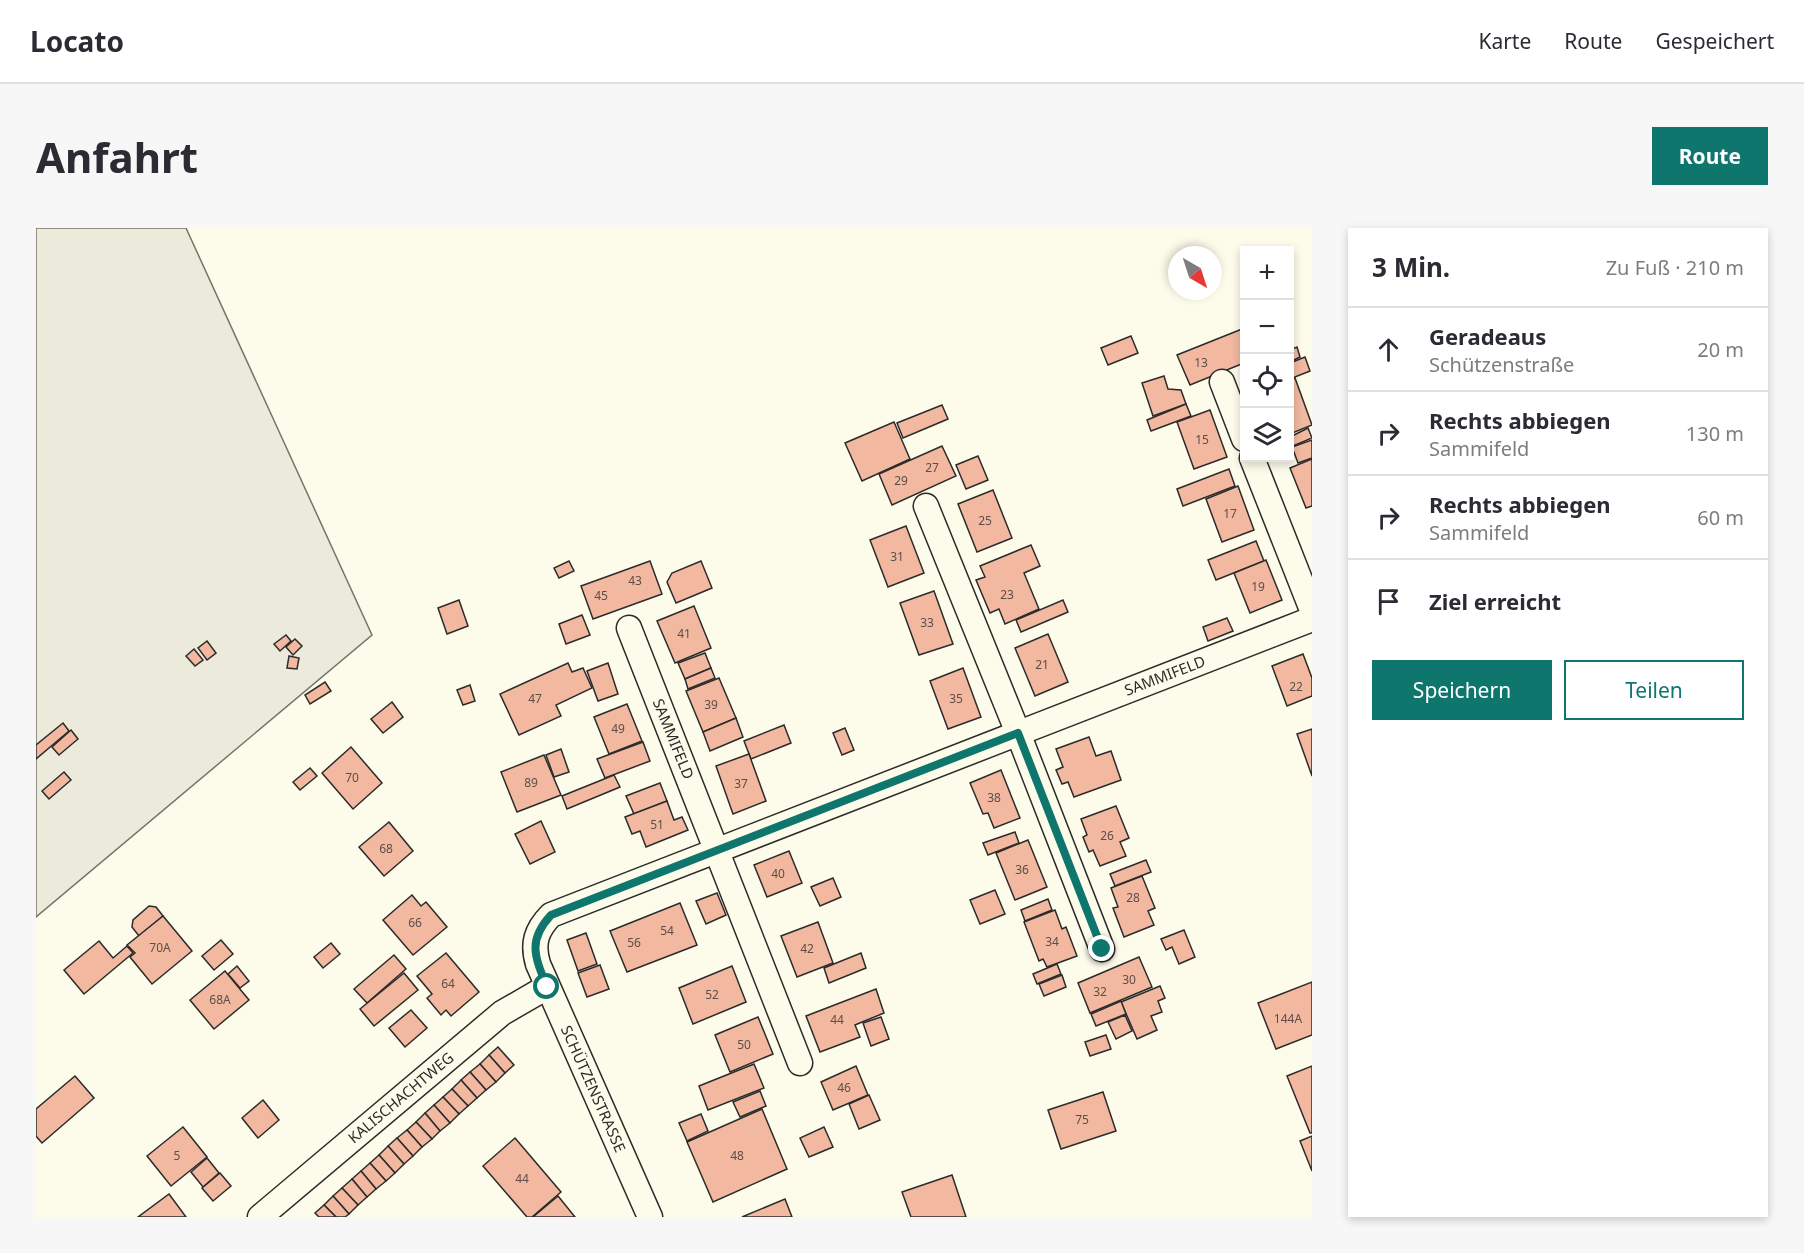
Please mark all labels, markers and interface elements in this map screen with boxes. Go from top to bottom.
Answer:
text: Locato [30,22,124,60]
text: Karte [1478,27,1531,55]
text: Route [1564,27,1622,55]
text: Gespeichert [1655,27,1774,55]
button: Route [1652,127,1768,185]
text: Anfahrt [36,128,198,185]
north arrow [1168,246,1222,300]
map controls [1240,246,1294,462]
button: + [1240,246,1294,300]
text: 3 Min. [1372,249,1450,285]
text: Zu Fuß · 210 m [1606,254,1744,281]
button: − [1240,300,1294,354]
text: Geradeaus [1429,321,1546,351]
icon: ahead [1372,333,1405,366]
text: 20 m [1697,336,1744,363]
text: Schützenstraße [1429,351,1574,378]
house number: 13 [1194,354,1208,371]
button: locate [1240,354,1294,408]
text: Rechts abbiegen [1429,405,1611,435]
button: layers [1240,408,1294,462]
icon: right [1372,417,1405,450]
text: 130 m [1686,420,1744,447]
house number: 15 [1195,431,1209,448]
text: Sammifeld [1429,435,1529,462]
house number: 27 [925,459,939,476]
house number: 29 [894,472,908,489]
text: Rechts abbiegen [1429,489,1611,519]
icon: right [1372,501,1405,534]
text: 60 m [1697,504,1744,531]
house number: 17 [1223,505,1237,522]
house number: 25 [978,512,992,529]
text: Sammifeld [1429,519,1529,546]
house number: 31 [890,548,904,565]
house number: 43 [628,572,642,589]
house number: 19 [1251,578,1265,595]
icon: arrive [1372,585,1405,618]
house number: 23 [1000,586,1014,603]
text: Ziel erreicht [1429,586,1561,616]
house number: 45 [594,587,608,604]
house number: 33 [920,614,934,631]
house number: 41 [677,625,691,642]
street label: SAMMIFELD [1121,650,1208,700]
house number: 21 [1035,656,1049,673]
button: Speichern [1372,660,1552,720]
button: Teilen [1564,660,1744,720]
house number: 22 [1289,678,1303,695]
house number: 47 [528,690,542,707]
house number: 35 [949,690,963,707]
street label: SAMMIFELD [649,695,699,782]
house number: 39 [704,696,718,713]
house number: 49 [611,720,625,737]
house number: 70 [345,769,359,786]
house number: 89 [524,774,538,791]
house number: 37 [734,775,748,792]
house number: 38 [987,789,1001,806]
house number: 51 [650,816,664,833]
house number: 26 [1100,827,1114,844]
house number: 68 [379,840,393,857]
house number: 36 [1015,861,1029,878]
house number: 40 [771,865,785,882]
house number: 28 [1126,889,1140,906]
house number: 66 [408,914,422,931]
house number: 54 [660,922,674,939]
house number: 34 [1045,933,1059,950]
house number: 56 [627,934,641,951]
route end [1088,935,1114,961]
house number: 70A [149,939,171,956]
house number: 42 [800,940,814,957]
house number: 30 [1122,971,1136,988]
route start [533,973,559,999]
house number: 64 [441,975,455,992]
house number: 32 [1093,983,1107,1000]
house number: 52 [705,986,719,1003]
house number: 68A [209,991,231,1008]
house number: 144A [1274,1010,1302,1027]
house number: 44 [830,1011,844,1028]
street label: SCHÜTZENSTRASSE [557,1022,631,1155]
house number: 50 [737,1036,751,1053]
street label: KALISCHACHTWEG [343,1047,457,1147]
house number: 46 [837,1079,851,1096]
house number: 75 [1075,1111,1089,1128]
house number: 5 [174,1147,181,1164]
house number: 48 [730,1147,744,1164]
house number: 44 [515,1170,529,1187]

